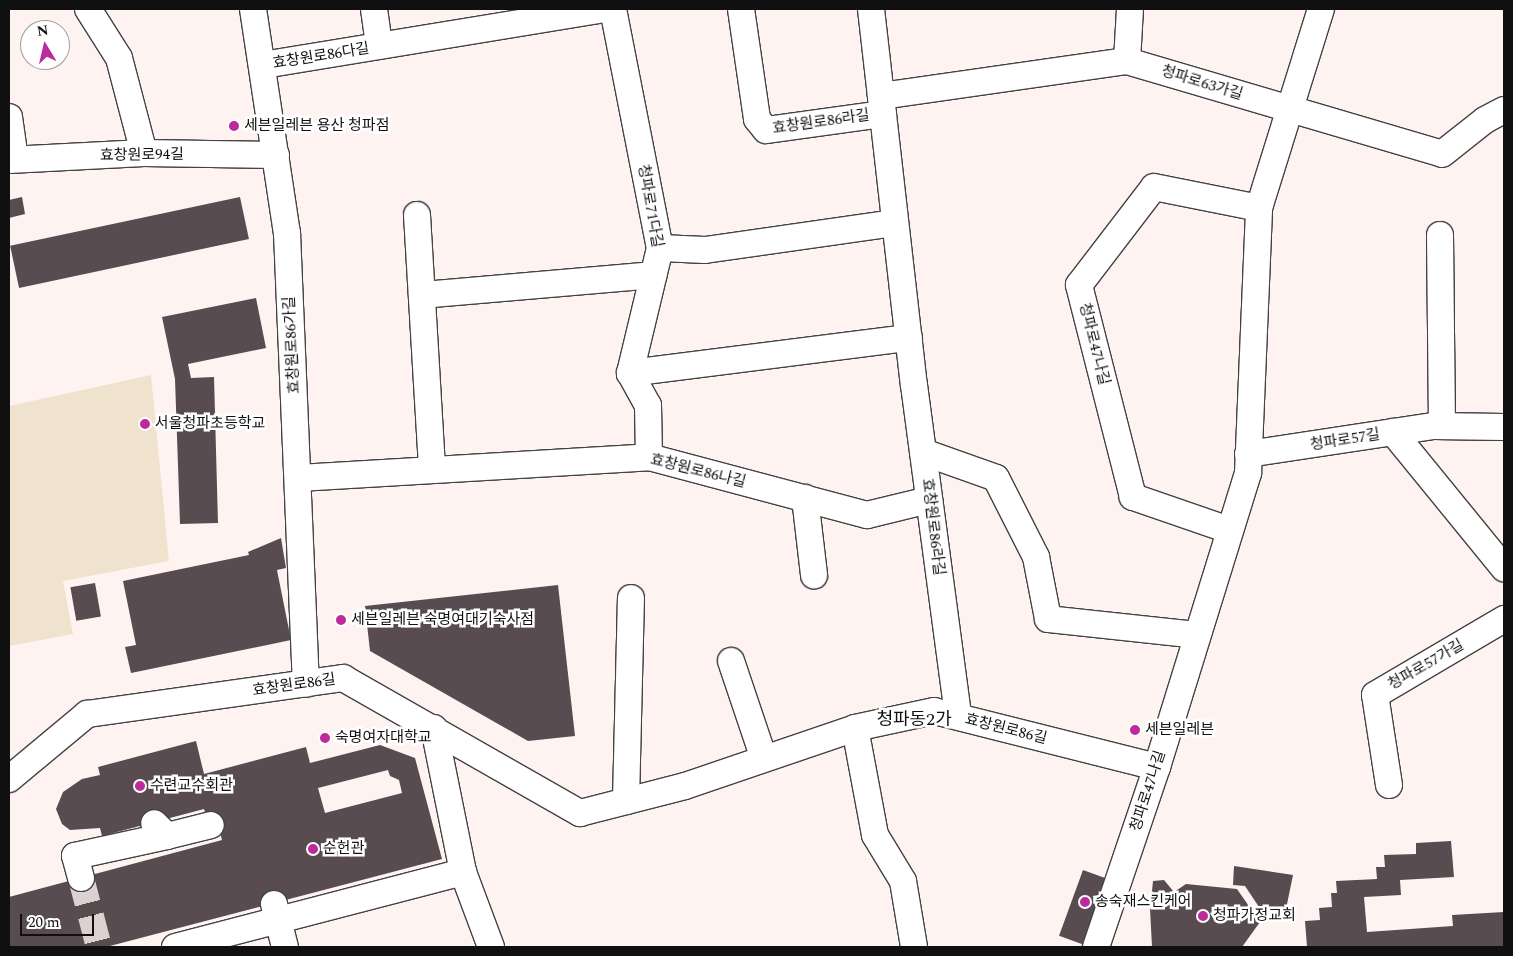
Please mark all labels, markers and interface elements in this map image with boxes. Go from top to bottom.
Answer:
text: N [35,19,50,42]
north arrow [20,20,70,70]
street label: 효창원로86다길 [271,39,371,73]
street label: 청파로63가길 [1159,62,1245,104]
street label: 효창원로86라길 [771,106,871,138]
place label: 세븐일레븐 용산 청파점 [244,117,389,135]
marker: 세븐일레븐 용산 청파점 [228,120,240,132]
street label: 효창원로94길 [100,145,184,165]
street label: 청파로71다길 [634,163,666,249]
street label: 효창원로86가길 [280,296,304,394]
street label: 청파로47나길 [1075,301,1113,387]
place label: 서울청파초등학교 [155,415,265,433]
marker: 서울청파초등학교 [139,418,151,430]
street label: 청파로57길 [1309,426,1381,454]
street label: 효창원로86나길 [648,450,748,492]
street label: 효창원로86라길 [918,477,948,577]
place label: 세븐일레븐 숙명여대기숙사점 [351,611,534,629]
marker: 세븐일레븐 숙명여대기숙사점 [335,614,347,626]
street label: 청파로57가길 [1385,636,1467,694]
street label: 효창원로86길 [251,670,337,700]
district label: 청파동2가 [876,709,952,731]
street label: 효창원로86길 [963,710,1049,748]
place label: 세븐일레븐 [1145,721,1214,739]
marker: 세븐일레븐 [1129,724,1141,736]
place label: 숙명여자대학교 [335,729,432,747]
marker: 숙명여자대학교 [319,732,331,744]
street label: 청파로47나길 [1126,748,1170,834]
place label: 수련교수회관 [150,777,233,795]
marker: 수련교수회관 [134,780,146,792]
place label: 순헌관 [323,840,364,858]
marker: 순헌관 [307,843,319,855]
place label: 송숙재스킨케어 [1095,893,1192,911]
marker: 송숙재스킨케어 [1079,896,1091,908]
scale bar [22,904,96,936]
place label: 청파가정교회 [1213,907,1296,925]
marker: 청파가정교회 [1197,910,1209,922]
text: 20 m [28,911,60,934]

